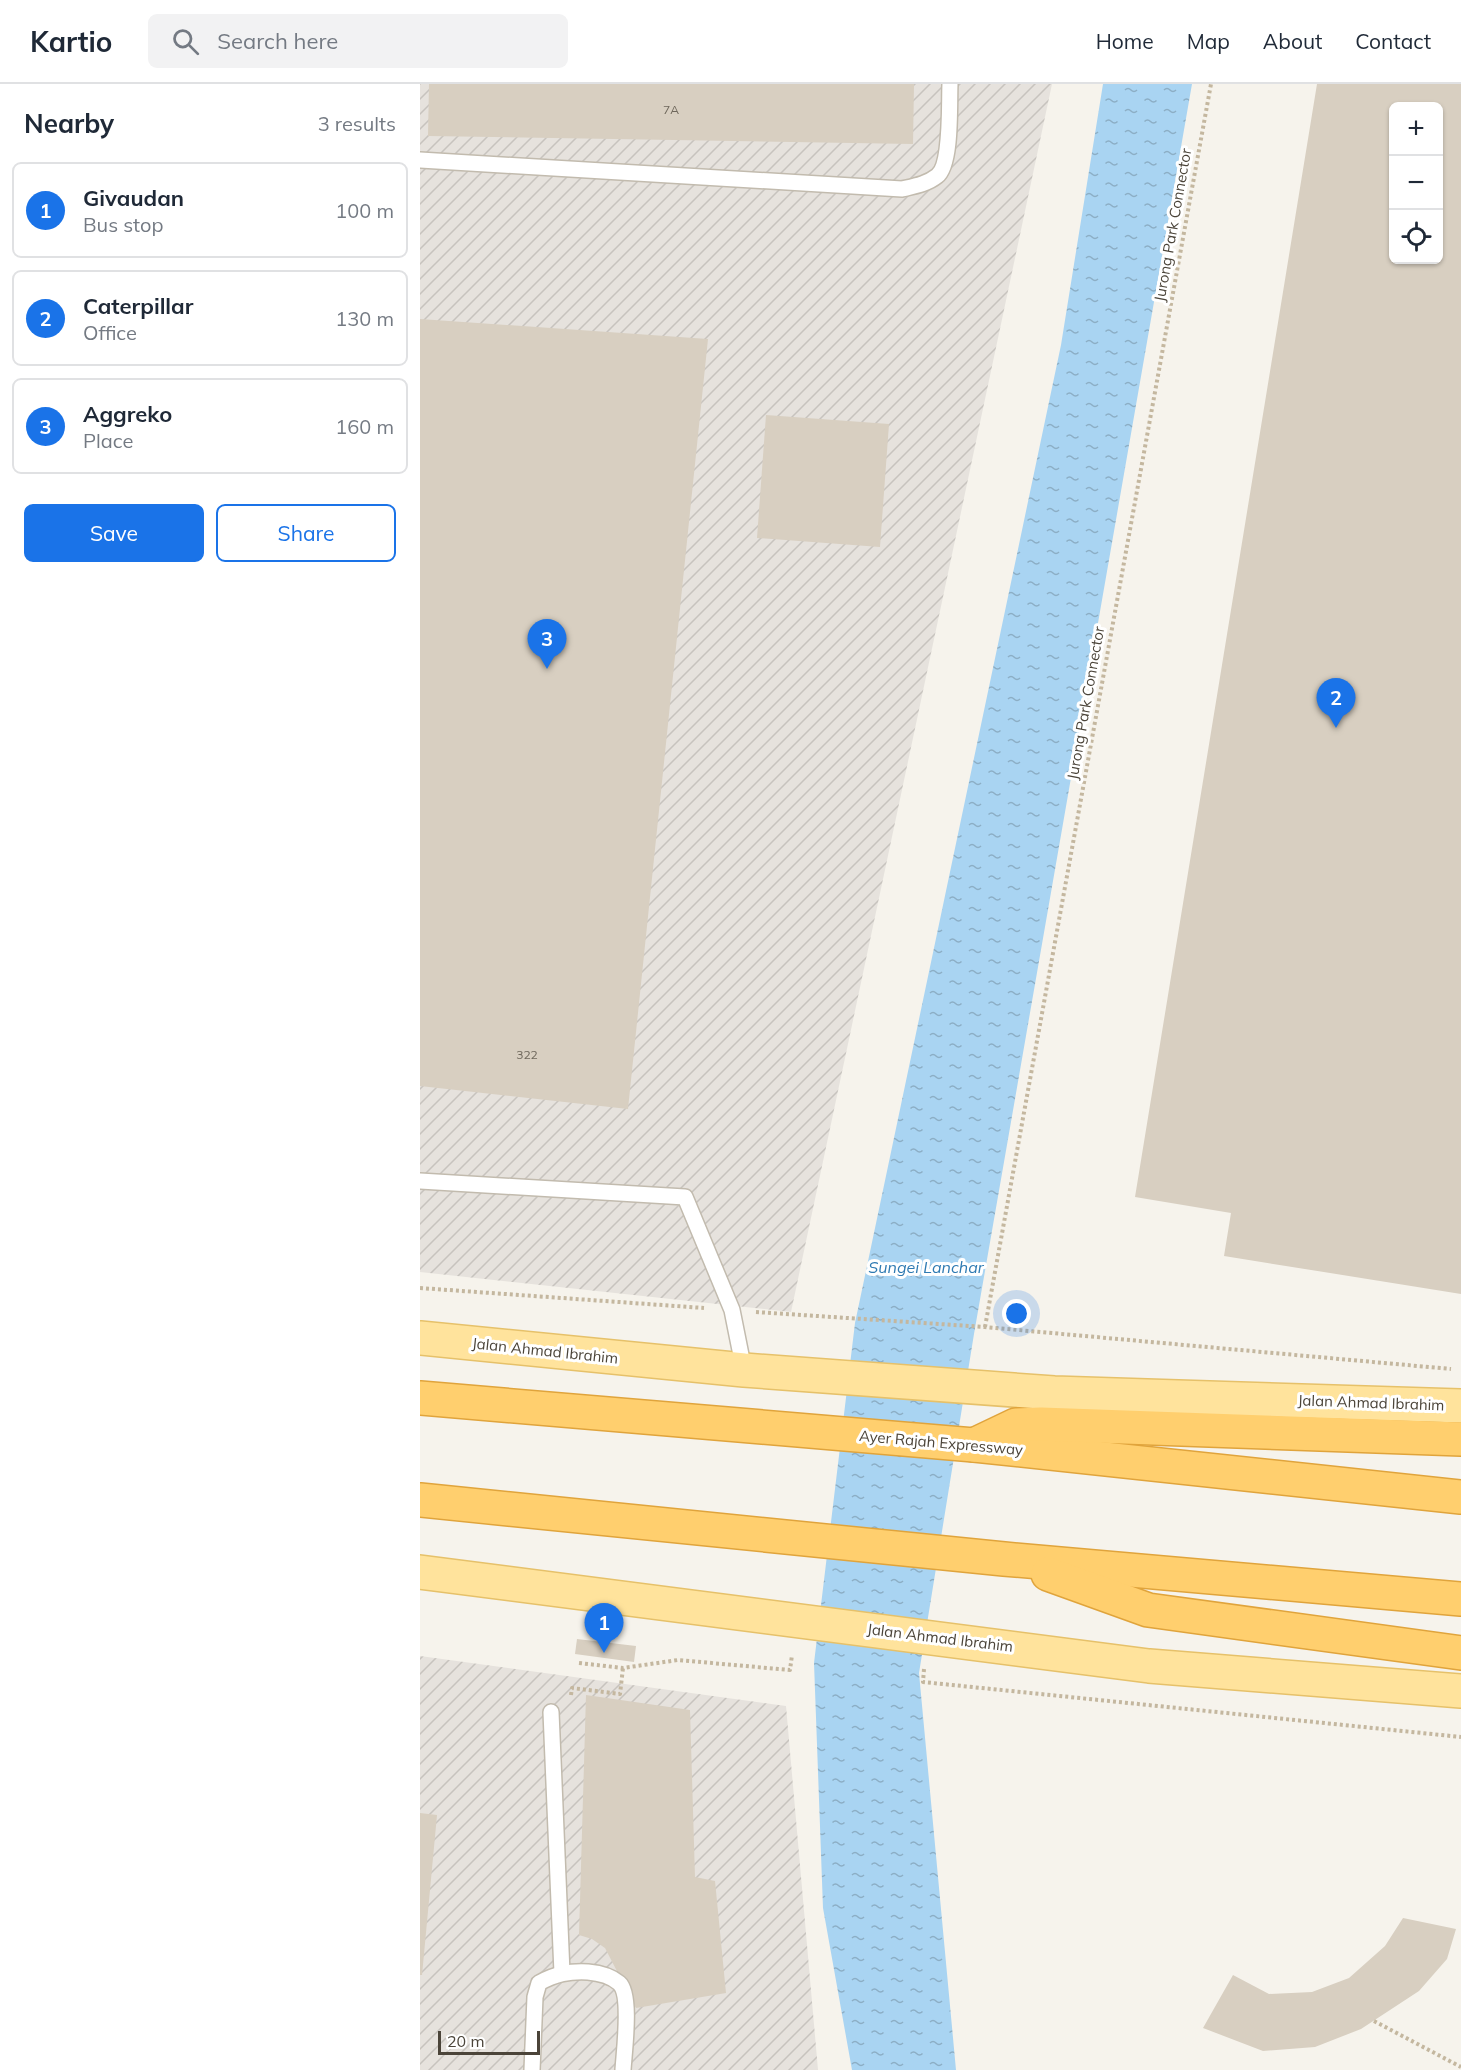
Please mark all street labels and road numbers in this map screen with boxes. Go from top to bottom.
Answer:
street label: Jurong Park Connector [1150,146,1195,303]
street label: Jurong Park Connector [1063,624,1108,781]
street label: Jalan Ahmad Ibrahim [471,1333,619,1368]
street label: Jalan Ahmad Ibrahim [1297,1390,1445,1415]
street label: Ayer Rajah Expressway [858,1426,1024,1459]
street label: Jalan Ahmad Ibrahim [866,1619,1014,1656]

